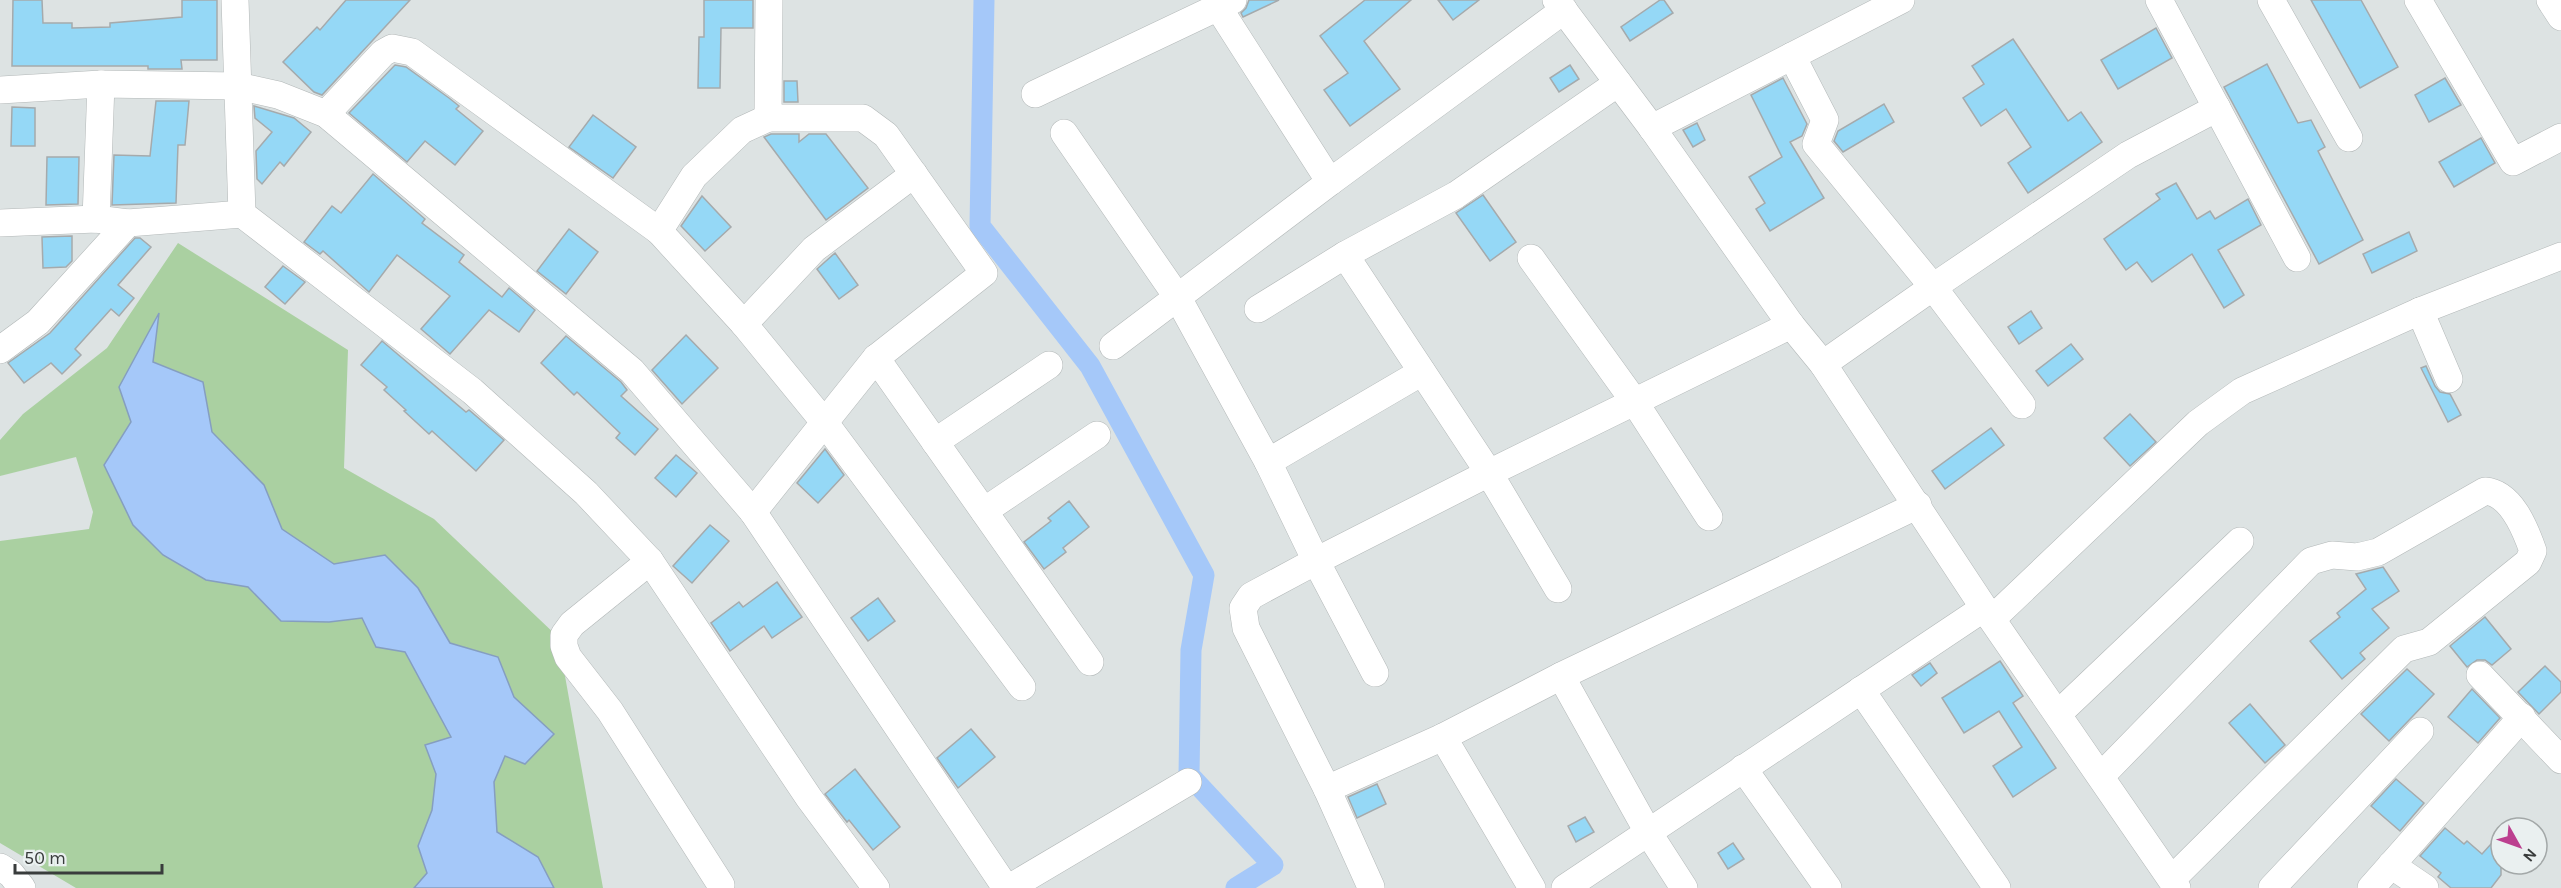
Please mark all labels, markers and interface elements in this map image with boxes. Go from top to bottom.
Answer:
north arrow [2489,816,2549,876]
scale bar [15,837,162,875]
text: N [2519,845,2541,866]
text: 50 m [24,847,66,869]

